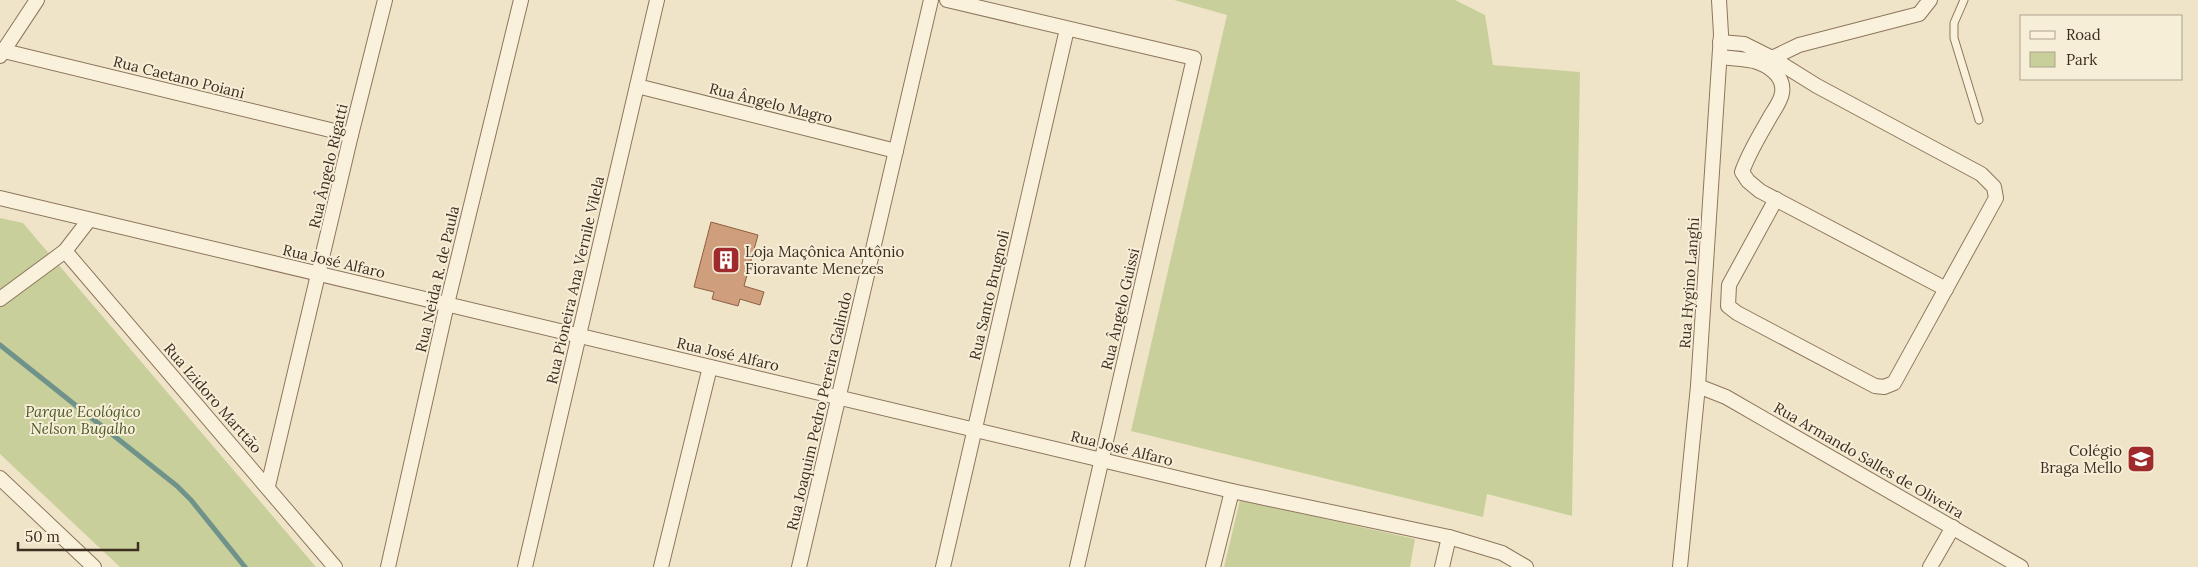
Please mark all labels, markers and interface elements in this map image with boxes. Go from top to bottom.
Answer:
legend [2020,15,2183,80]
text: Road [2066,25,2101,44]
text: Park [2066,50,2097,69]
street label: Rua Caetano Poiani [111,51,247,103]
street label: Rua Ângelo Magro [707,78,835,128]
street label: Rua Ângelo Rigatti [304,102,352,230]
street label: Rua Pioneira Ana Vernile Vilela [542,174,608,386]
street label: Rua Neida R. de Paula [411,204,463,354]
street label: Rua Hygino Langhi [1675,217,1703,349]
street label: Rua Santo Brugnoli [965,228,1013,362]
street label: Rua José Alfaro [281,240,387,282]
place label: Loja Maçônica Antônio Fioravante Menezes [745,242,904,278]
building icon: Loja Maçônica Antônio Fioravante Menezes [711,245,741,275]
street label: Rua Ângelo Guissi [1097,246,1143,372]
street label: Rua Joaquim Pedro Pereira Galindo [782,290,856,532]
street label: Rua José Alfaro [675,333,781,375]
street label: Rua Izidoro Marttão [160,339,266,457]
street label: Rua Armando Salles de Oliveira [1770,398,1968,522]
park label: Parque Ecológico Nelson Bugalho [25,402,141,438]
street label: Rua José Alfaro [1069,426,1175,470]
place label: Colégio Braga Mello [2040,441,2122,477]
school or university icon: Colégio Braga Mello [2126,444,2156,474]
scale bar [18,520,138,552]
text: 50 m [25,527,60,546]

